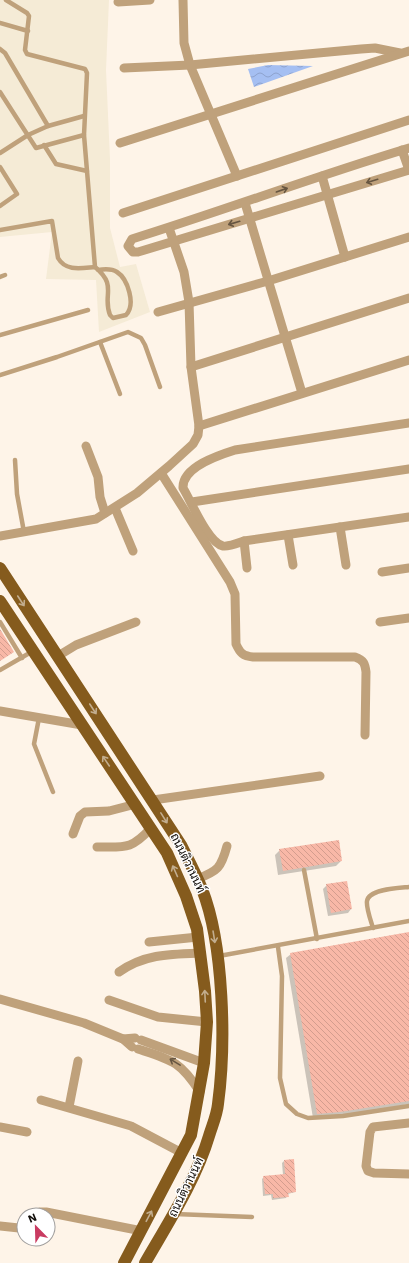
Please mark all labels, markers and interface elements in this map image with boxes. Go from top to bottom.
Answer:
one-way arrow [365,178,378,185]
one-way arrow [275,186,288,193]
one-way arrow [228,220,241,227]
one-way arrow [18,595,26,607]
one-way arrow [89,704,97,715]
one-way arrow [102,755,110,766]
one-way arrow [161,812,169,824]
street label: ถนนติวานนท์ [168,830,209,895]
one-way arrow [171,865,178,877]
one-way arrow [210,930,218,943]
one-way arrow [202,990,209,1003]
one-way arrow [169,1058,181,1066]
street label: ถนนติวานนท์ [165,1154,206,1219]
north arrow [16,1207,56,1247]
text: N [26,1211,39,1226]
one-way arrow [146,1211,154,1223]

